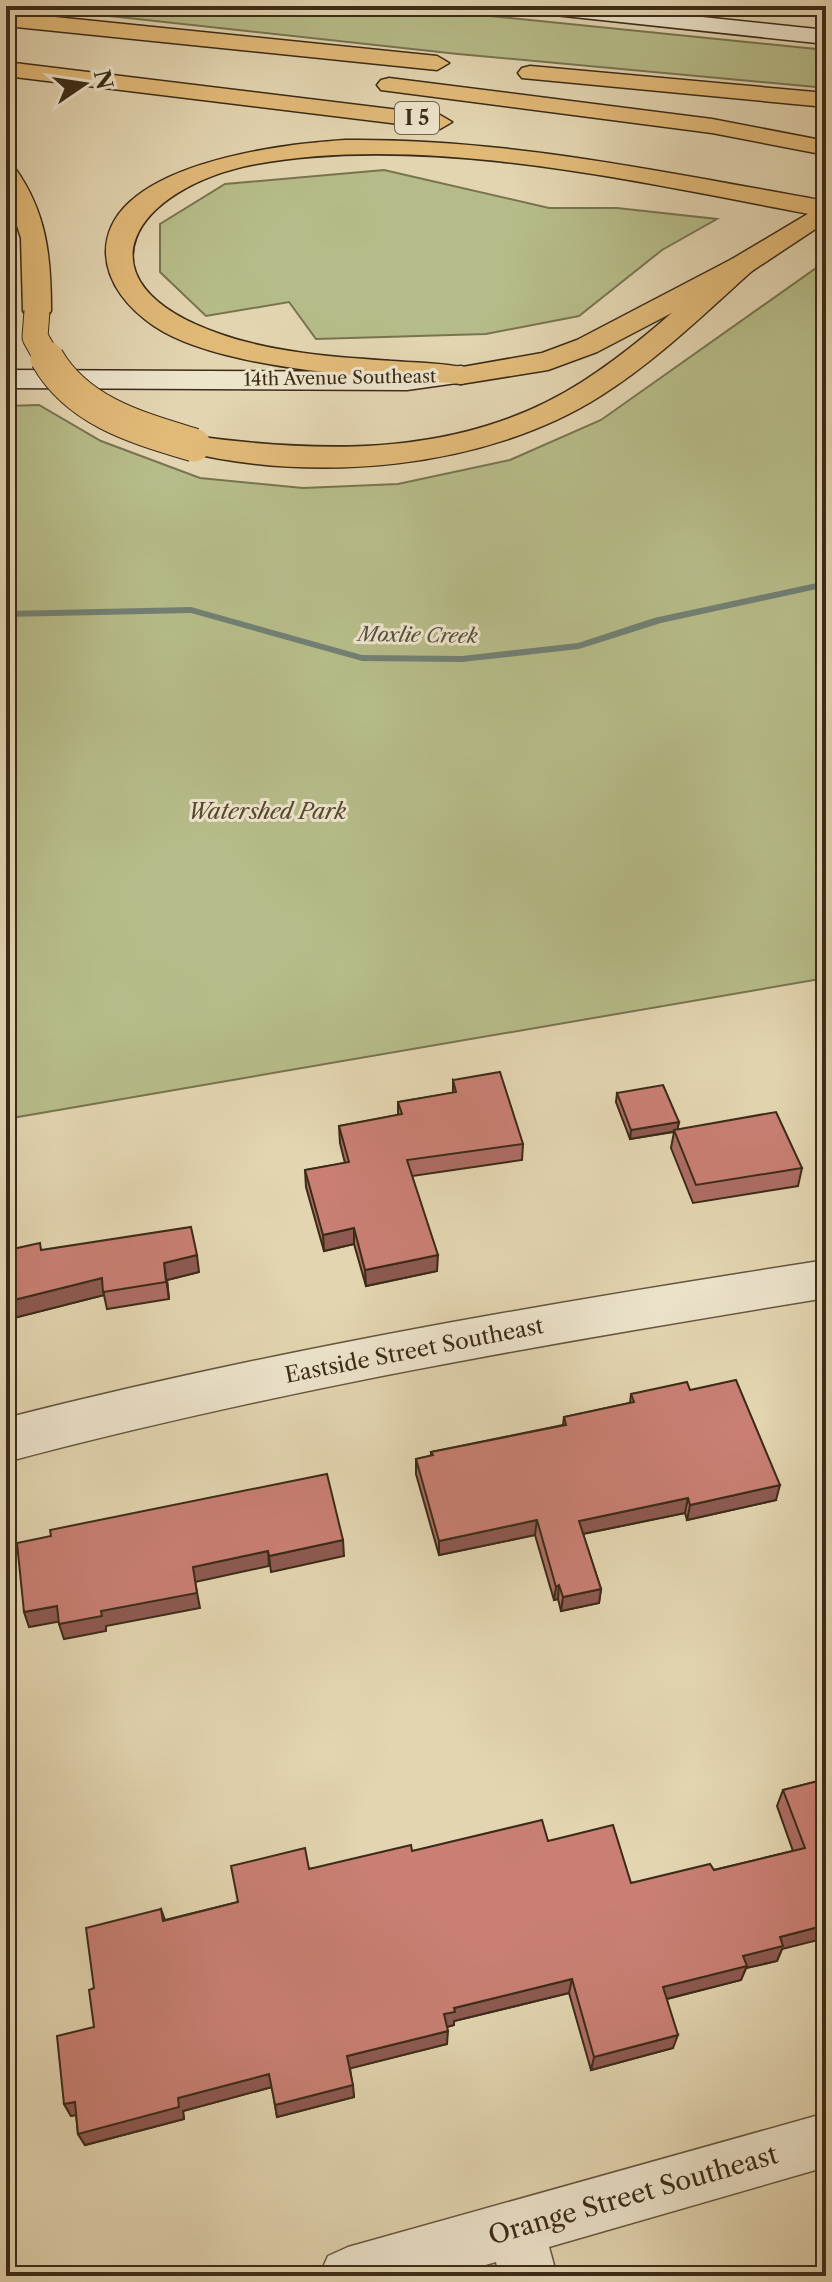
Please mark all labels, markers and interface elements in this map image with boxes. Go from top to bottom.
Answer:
north arrow [44,44,124,124]
text: N [88,67,118,92]
road number: I 5 [395,102,439,134]
street label: 14th Avenue Southeast [243,365,437,391]
water label: Moxlie Creek [356,622,479,648]
park label: Watershed Park [188,798,347,825]
street label: Eastside Street Southeast [282,1312,546,1389]
street label: Orange Street Southeast [485,2138,782,2252]

